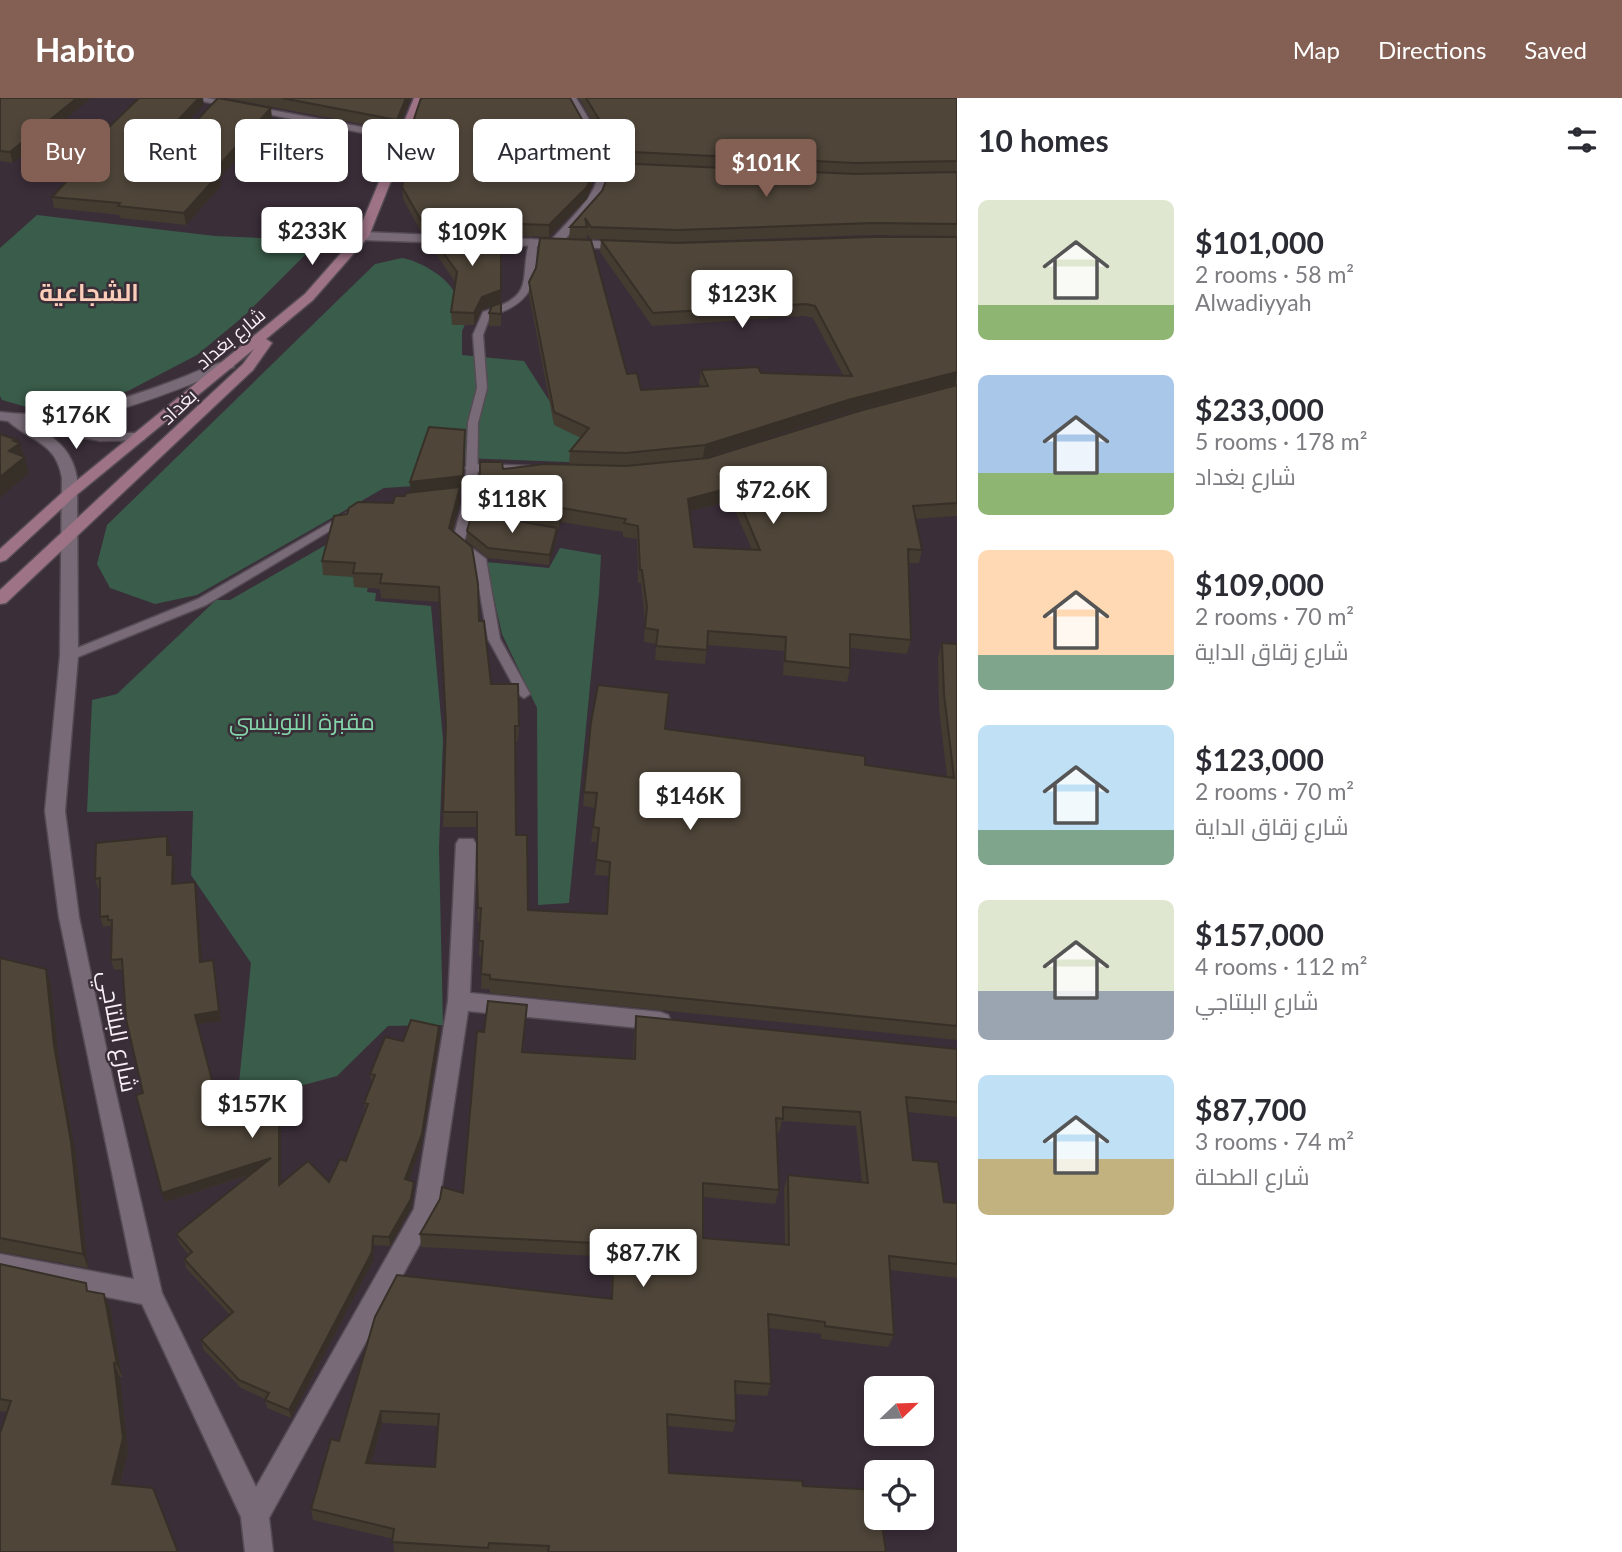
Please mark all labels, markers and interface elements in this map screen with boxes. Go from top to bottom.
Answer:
text: Habito [35,29,135,69]
text: Map [1293,35,1340,64]
text: Directions [1378,35,1486,64]
text: Saved [1524,35,1587,64]
chip: Buy [21,119,110,182]
chip: Rent [124,119,221,182]
chip: Filters [235,119,348,182]
chip: New [362,119,459,182]
chip: Apartment [473,119,635,182]
icon: filters [1563,121,1601,159]
text: 10 homes [978,122,1109,158]
pin: $101K [717,140,815,199]
text: $101K [731,148,801,176]
pin: $233K [263,208,361,267]
pin: $109K [423,208,521,268]
text: $233K [277,216,347,244]
text: $109K [437,217,507,245]
text: $101,000 [1195,224,1324,260]
icon: home [1034,228,1118,312]
text: 2 rooms · 58 m² [1195,260,1354,288]
pin: $123K [693,271,791,330]
district label: الشجاعية [39,277,139,306]
text: $123K [707,279,777,307]
text: Alwadiyyah [1195,288,1311,316]
street label: شارع بغداد [191,302,271,376]
street label: بغداد [155,383,201,429]
text: $233,000 [1195,391,1324,427]
pin: $176K [27,392,125,451]
text: $176K [41,400,111,428]
icon: home [1034,403,1118,487]
text: 5 rooms · 178 m² [1195,427,1367,455]
text: شارع بغداد [1195,462,1296,490]
pin: $72.6K [716,466,830,526]
text: $72.6K [736,475,810,503]
pin: $118K [463,476,561,535]
text: $118K [477,484,547,512]
text: $109,000 [1195,566,1324,602]
icon: home [1034,578,1118,662]
text: 2 rooms · 70 m² [1195,602,1354,630]
text: شارع زقاق الداية [1195,637,1348,665]
park label: مقبرة التوينسي [229,707,375,739]
text: $123,000 [1195,741,1324,777]
icon: home [1034,753,1118,837]
pin: $146K [641,772,739,832]
text: 2 rooms · 70 m² [1195,777,1354,805]
text: $146K [655,781,725,809]
text: شارع زقاق الداية [1195,812,1348,840]
text: $157,000 [1195,916,1324,952]
icon: home [1034,928,1118,1012]
text: 4 rooms · 112 m² [1195,952,1367,980]
street label: شارع البلتاجي [89,968,145,1095]
text: شارع البلتاجي [1195,987,1318,1015]
pin: $157K [203,1080,301,1140]
text: $157K [217,1089,287,1117]
text: $87,700 [1195,1091,1306,1127]
icon: home [1034,1103,1118,1187]
text: 3 rooms · 74 m² [1195,1127,1354,1155]
text: شارع الطحلة [1195,1162,1309,1190]
pin: $87.7K [586,1230,700,1289]
text: $87.7K [606,1238,680,1266]
north arrow [864,1376,934,1446]
map controls [864,1376,934,1530]
button: locate [864,1460,934,1530]

